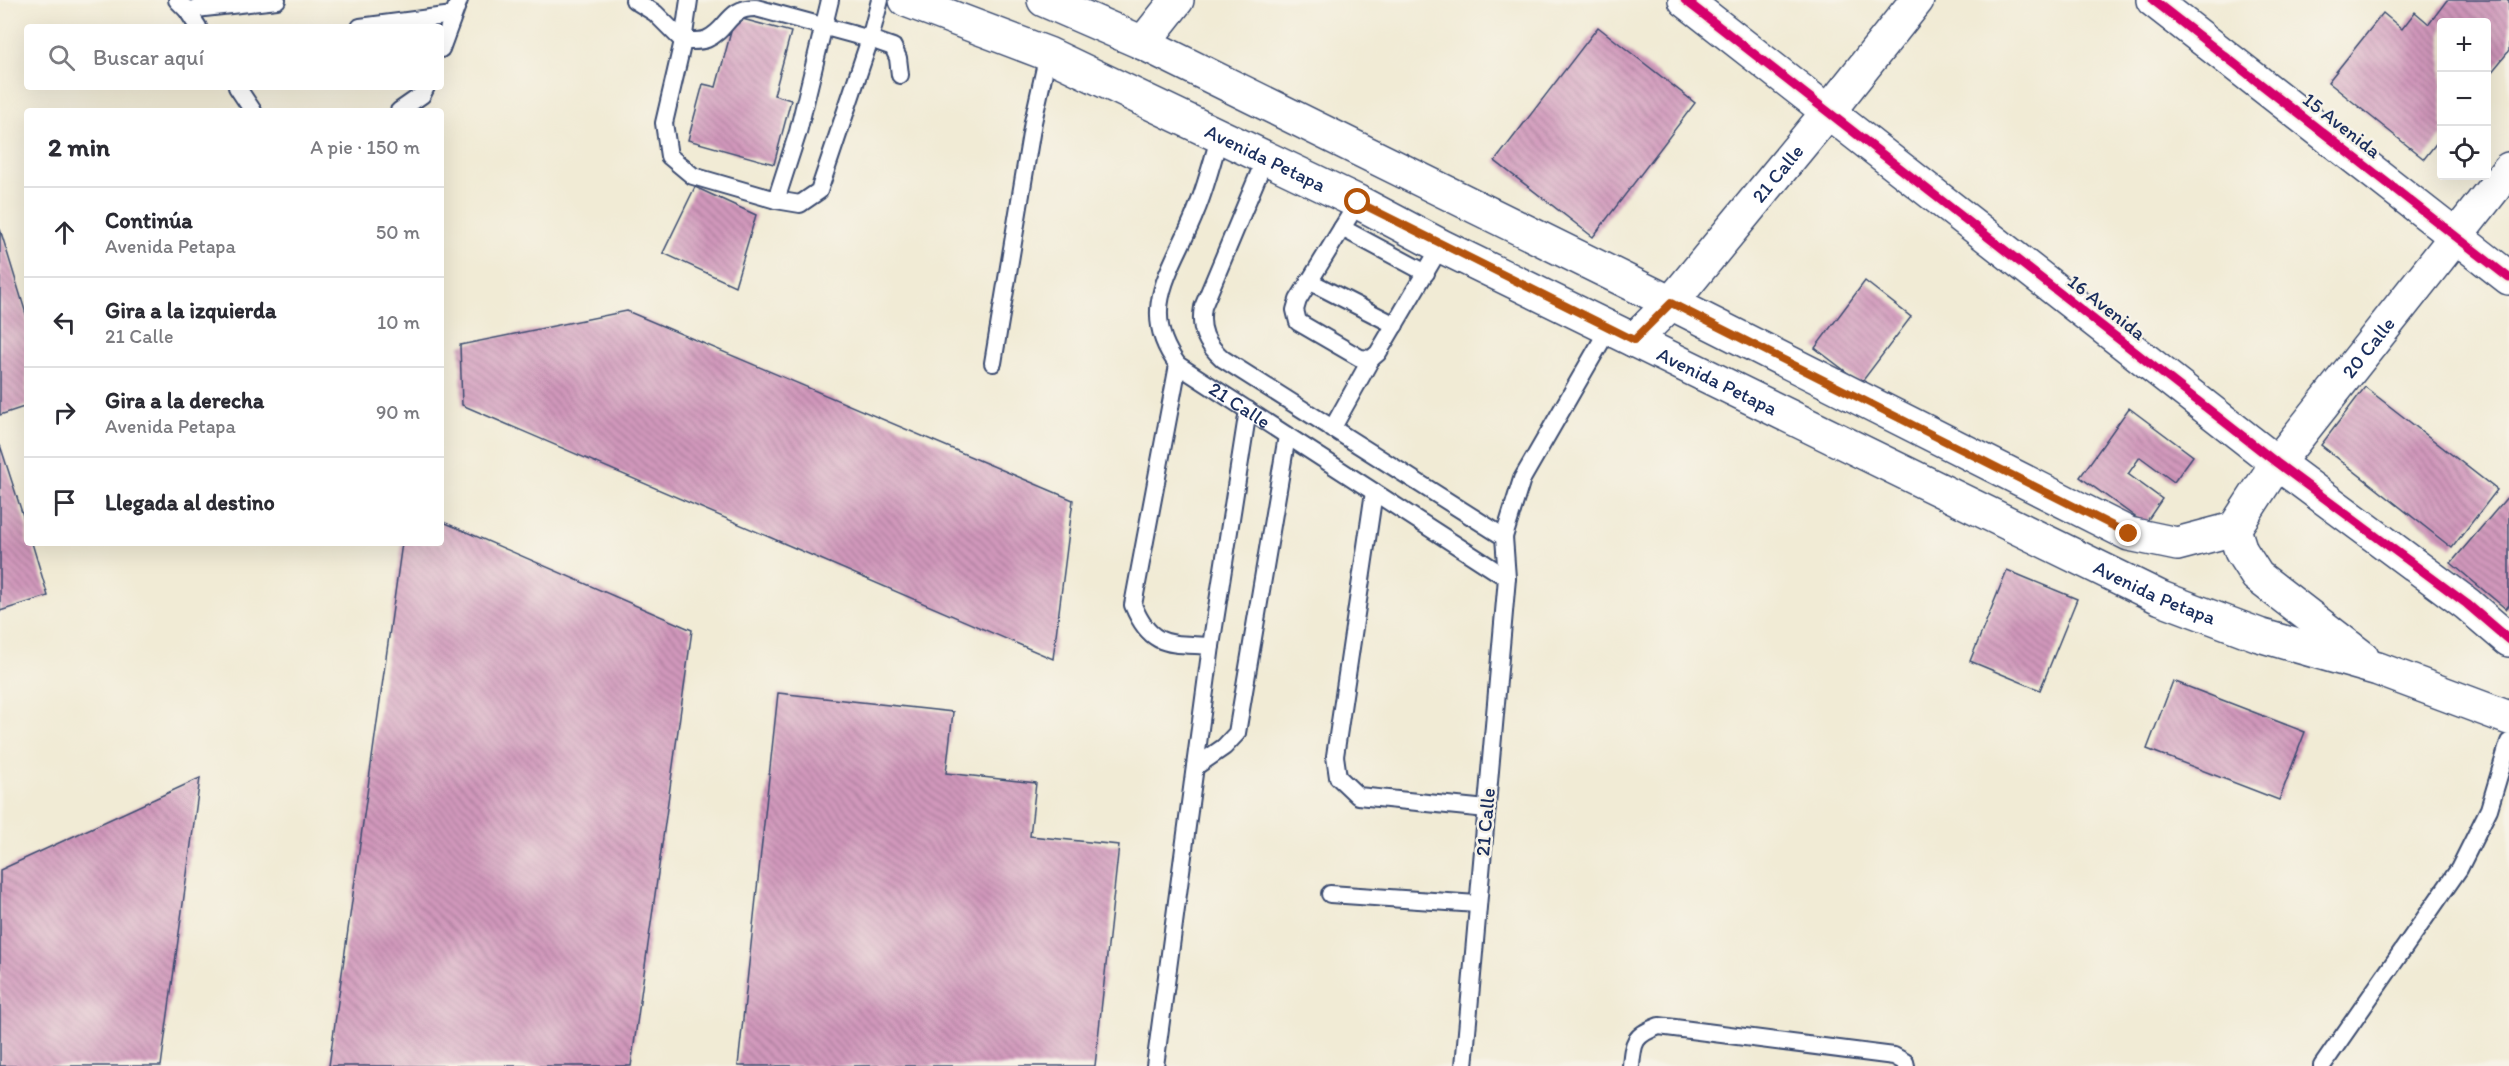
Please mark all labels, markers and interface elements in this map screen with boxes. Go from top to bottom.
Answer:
map controls [2437,18,2491,180]
button: + [2437,18,2491,72]
search box [24,24,444,90]
icon: search [45,41,78,74]
text: Buscar aquí [93,44,204,71]
button: − [2437,72,2491,126]
street label: 15 Avenida [2298,87,2386,163]
street label: Avenida Petapa [1201,119,1330,197]
button: locate [2437,126,2491,180]
text: 2 min [48,131,110,163]
text: A pie · 150 m [310,135,420,159]
street label: 21 Calle [1746,139,1808,208]
route start [1344,188,1370,214]
text: Continúa [105,207,193,234]
icon: ahead [48,216,81,249]
text: 50 m [376,220,420,244]
text: Avenida Petapa [105,234,236,258]
street label: 16 Avenida [2063,269,2151,345]
text: Gira a la izquierda [105,297,276,324]
icon: left [48,306,81,339]
text: 10 m [377,310,420,334]
street label: 20 Calle [2337,312,2400,383]
text: 21 Calle [105,324,173,348]
street label: Avenida Petapa [1653,342,1782,421]
street label: 21 Calle [1204,376,1275,434]
text: Gira a la derecha [105,387,264,414]
icon: right [48,396,81,429]
text: 90 m [376,400,420,424]
text: Avenida Petapa [105,414,236,438]
icon: arrive [48,486,81,519]
text: Llegada al destino [105,489,275,516]
route end [2115,520,2141,546]
street label: Avenida Petapa [2090,555,2220,630]
street label: 21 Calle [1470,787,1500,857]

